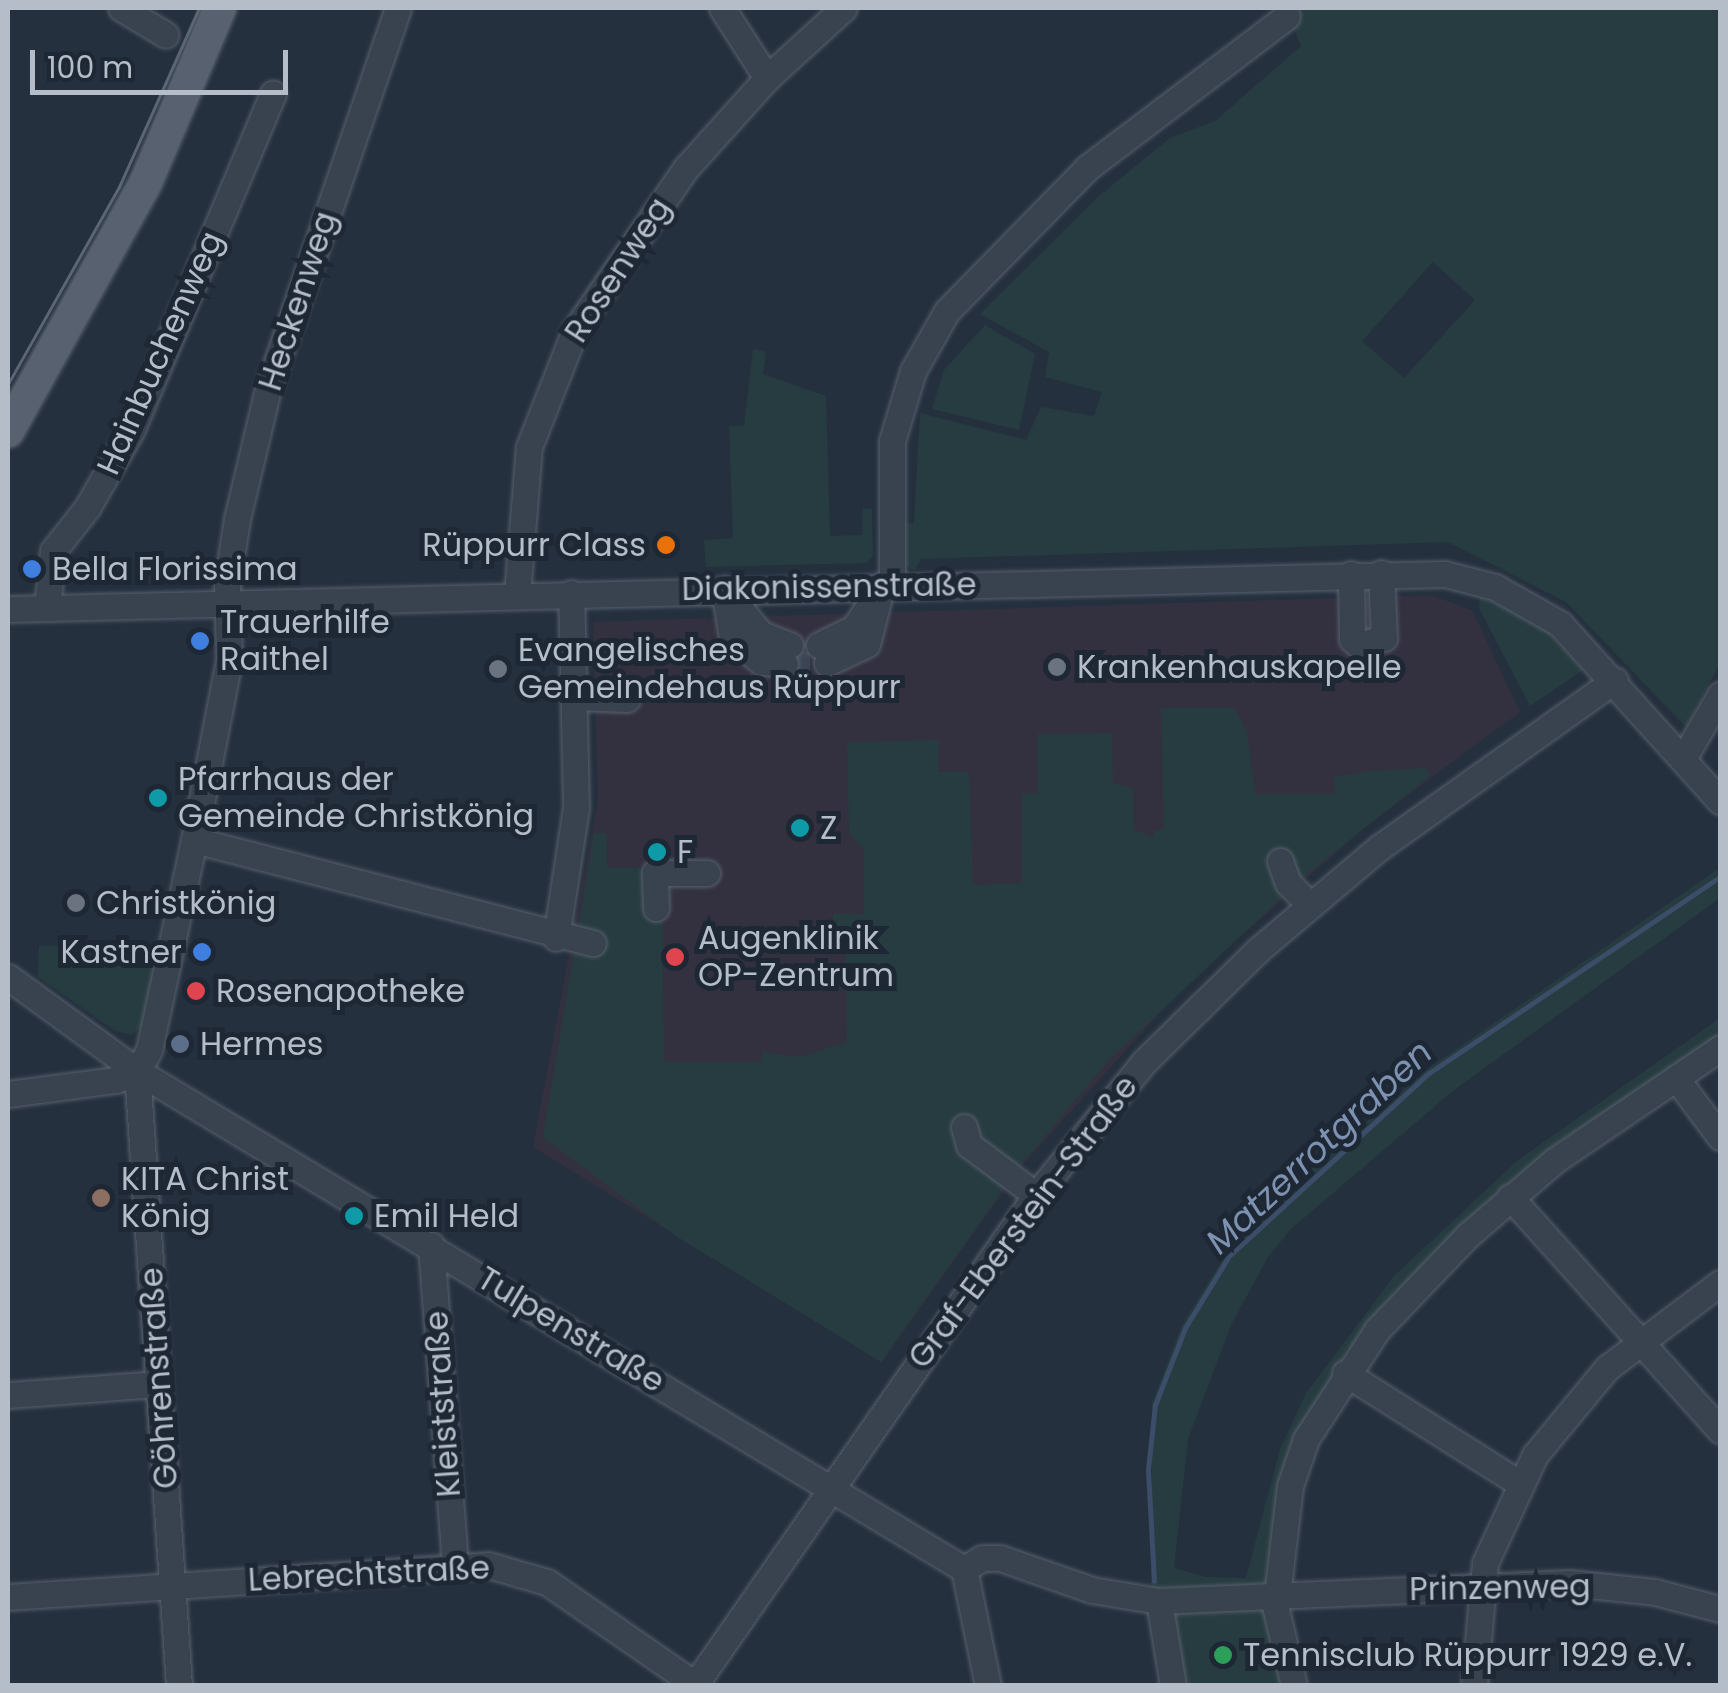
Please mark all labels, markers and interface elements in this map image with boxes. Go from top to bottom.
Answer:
scale bar [35,30,292,92]
text: 100 m [47,46,133,89]
street label: Rosenweg [557,190,679,350]
street label: Heckenweg [251,207,345,395]
street label: Hainbuchenweg [89,225,231,481]
place label: Rüppurr Class [422,526,646,564]
marker: Rüppurr Class [655,534,677,556]
place label: Bella Florissima [52,550,298,588]
marker: Bella Florissima [21,558,43,580]
street label: Diakonissenstraße [681,565,977,609]
place label: Trauerhilfe Raithel [220,604,390,679]
marker: Trauerhilfe Raithel [189,630,211,652]
place label: Evangelisches Gemeindehaus Rüppurr [518,632,901,707]
place label: Krankenhauskapelle [1077,648,1401,686]
marker: Krankenhauskapelle [1046,656,1068,678]
marker: Evangelisches Gemeindehaus Rüppurr [487,658,509,680]
place label: Pfarrhaus der Gemeinde Christkönig [178,761,534,836]
marker: Pfarrhaus der Gemeinde Christkönig [147,787,169,809]
place label: Z [820,809,837,847]
marker: Z [789,817,811,839]
place label: F [677,833,693,871]
marker: F [646,841,668,863]
place label: Christkönig [96,884,276,922]
marker: Christkönig [65,892,87,914]
place label: Augenklinik OP-Zentrum [698,920,894,995]
place label: Kastner [61,933,182,971]
marker: Kastner [191,941,213,963]
marker: Augenklinik OP-Zentrum [662,944,688,970]
place label: Rosenapotheke [216,972,465,1010]
marker: Rosenapotheke [185,980,207,1002]
place label: Hermes [200,1025,323,1063]
water label: Matzerrotgraben [1197,1032,1441,1262]
marker: Hermes [169,1033,191,1055]
street label: Graf-Eberstein-Straße [900,1068,1146,1376]
place label: KITA Christ König [121,1161,289,1236]
marker: KITA Christ König [90,1187,112,1209]
place label: Emil Held [374,1197,519,1235]
marker: Emil Held [343,1205,365,1227]
street label: Tulpenstraße [471,1259,671,1401]
street label: Göhrenstraße [132,1266,186,1490]
street label: Kleiststraße [417,1310,469,1498]
street label: Lebrechtstraße [247,1548,491,1600]
street label: Prinzenweg [1409,1567,1591,1609]
place label: Tennisclub Rüppurr 1929 e.V. [1243,1636,1692,1674]
marker: Tennisclub Rüppurr 1929 e.V. [1212,1644,1234,1666]

